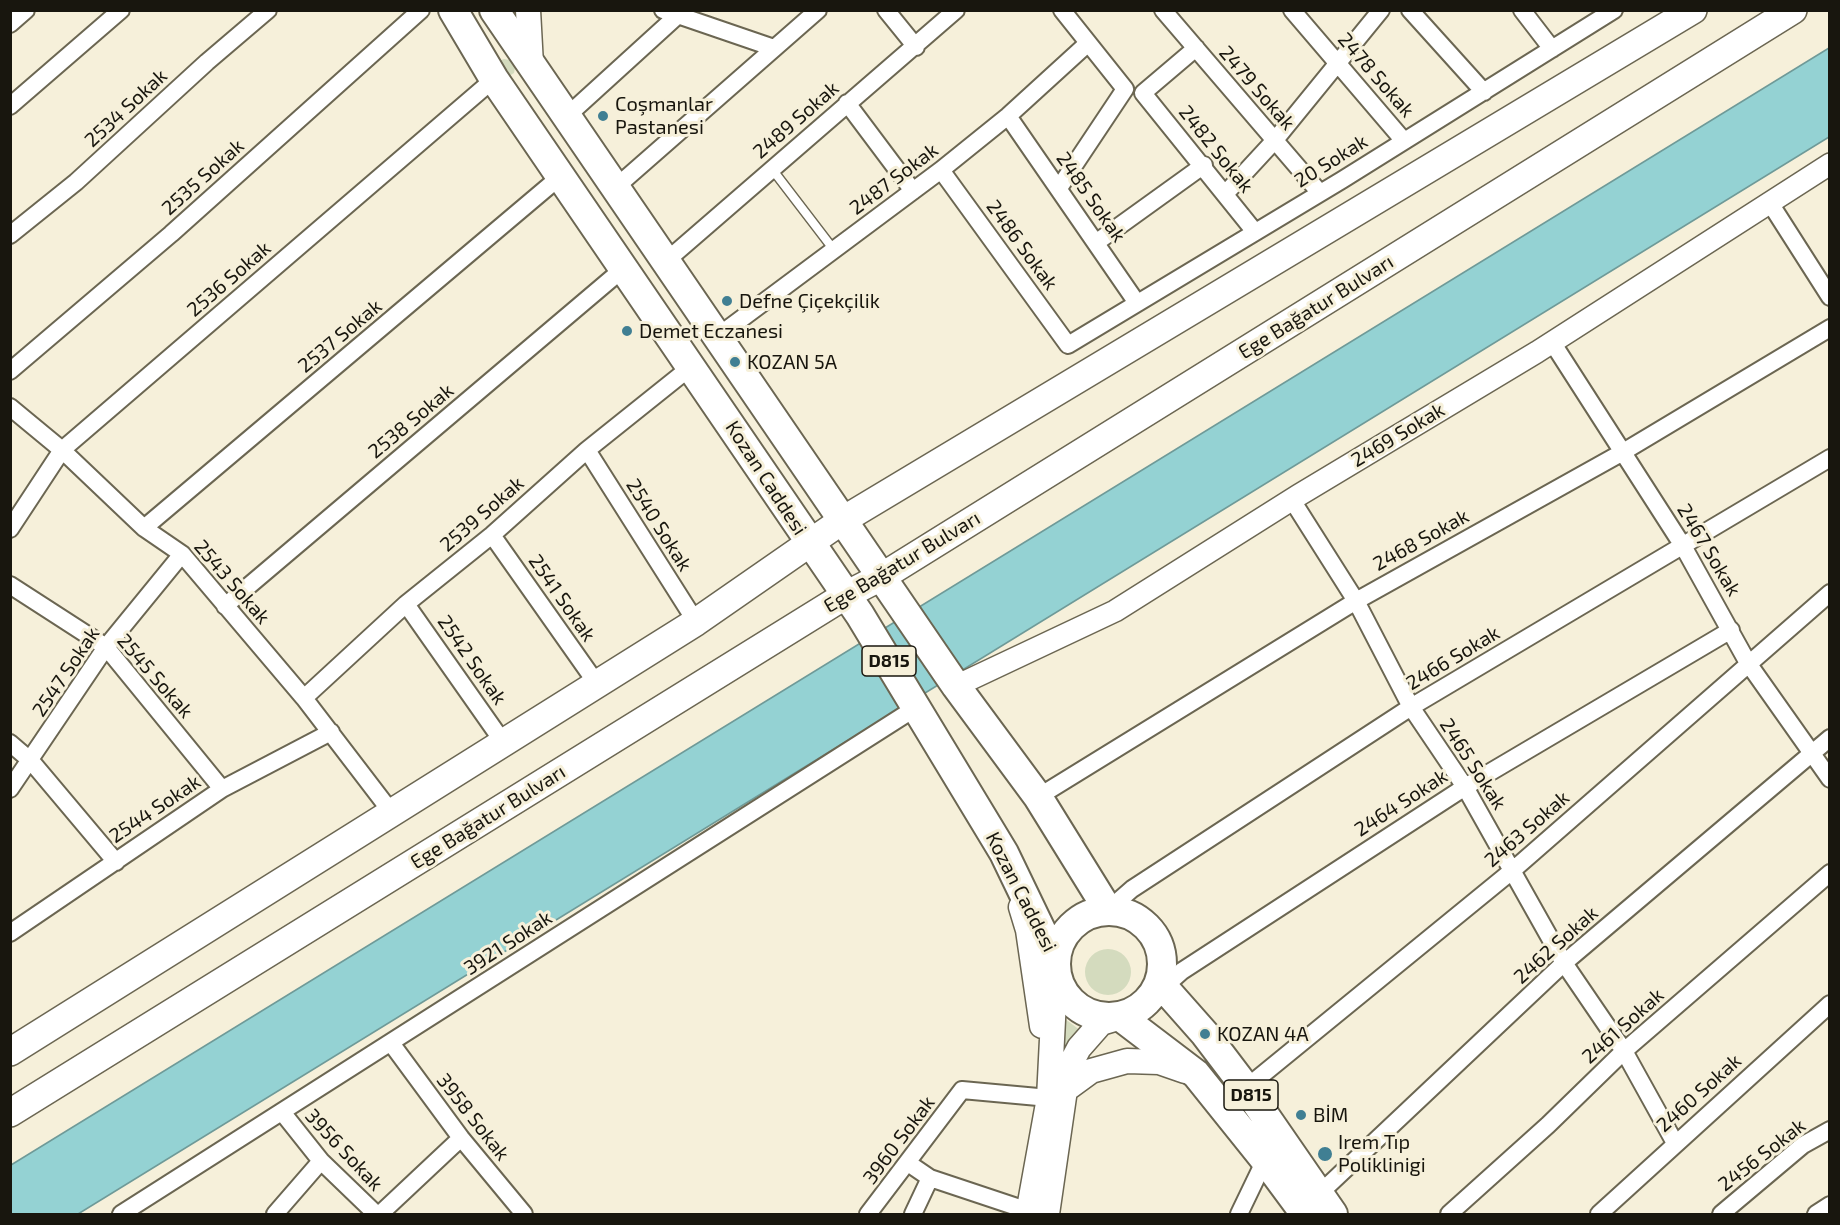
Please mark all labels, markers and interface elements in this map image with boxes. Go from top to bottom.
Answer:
street label: 2478 Sokak [1333,28,1419,122]
street label: 2479 Sokak [1214,41,1300,135]
street label: 2534 Sokak [80,64,172,152]
street label: 2489 Sokak [748,76,844,164]
place label: Coşmanlar Pastanesi [615,92,713,139]
street label: 2482 Sokak [1174,101,1258,197]
marker: Coşmanlar Pastanesi [596,109,610,123]
street label: 20 Sokak [1290,129,1372,193]
street label: 2535 Sokak [157,134,249,220]
street label: 2487 Sokak [845,138,943,220]
street label: 2485 Sokak [1051,147,1131,247]
street label: 2486 Sokak [981,195,1063,295]
street label: 2536 Sokak [182,236,276,322]
street label: Ege Bağatur Bulvarı [1234,250,1398,364]
place label: Defne Çiçekçilik [739,289,880,313]
street label: 2537 Sokak [293,294,387,378]
marker: Defne Çiçekçilik [720,294,734,308]
place label: Demet Eczanesi [639,319,783,343]
marker: Demet Eczanesi [620,324,634,338]
place label: KOZAN 5A [747,350,837,374]
marker: KOZAN 5A [728,355,742,369]
street label: 2538 Sokak [364,379,458,463]
street label: 2469 Sokak [1347,398,1449,472]
street label: Kozan Caddesi [720,416,812,540]
street label: 2539 Sokak [435,471,529,557]
street label: 2540 Sokak [621,474,697,576]
street label: 2467 Sokak [1672,499,1746,601]
street label: 2468 Sokak [1369,504,1473,576]
street label: Ege Bağatur Bulvarı [819,506,985,618]
street label: 2543 Sokak [189,535,275,629]
street label: 2541 Sokak [523,550,601,646]
street label: 2542 Sokak [432,611,512,709]
street label: 2466 Sokak [1402,621,1504,695]
street label: 2547 Sokak [27,623,105,721]
street label: 2545 Sokak [112,629,198,723]
road number: D815 [862,646,916,676]
street label: 2465 Sokak [1435,714,1511,814]
street label: Ege Bağatur Bulvarı [406,760,570,874]
street label: 2464 Sokak [1350,764,1452,842]
street label: 2544 Sokak [105,770,205,848]
street label: 2463 Sokak [1480,786,1574,872]
street label: Kozan Caddesi [980,828,1062,956]
street label: 2462 Sokak [1509,901,1603,989]
street label: 3921 Sokak [459,906,557,980]
street label: 2461 Sokak [1577,983,1669,1069]
place label: KOZAN 4A [1217,1022,1309,1046]
marker: KOZAN 4A [1198,1027,1212,1041]
street label: 2460 Sokak [1652,1049,1746,1137]
street label: 3958 Sokak [432,1069,514,1165]
road number: D815 [1224,1080,1278,1110]
street label: 3960 Sokak [858,1091,940,1189]
place label: BİM [1313,1103,1348,1127]
street label: 3956 Sokak [300,1104,388,1196]
marker: BİM [1294,1108,1308,1122]
street label: 2456 Sokak [1714,1114,1810,1196]
place label: Irem Tıp Poliklinigi [1338,1130,1426,1177]
marker: Irem Tıp Poliklinigi [1316,1145,1334,1163]

